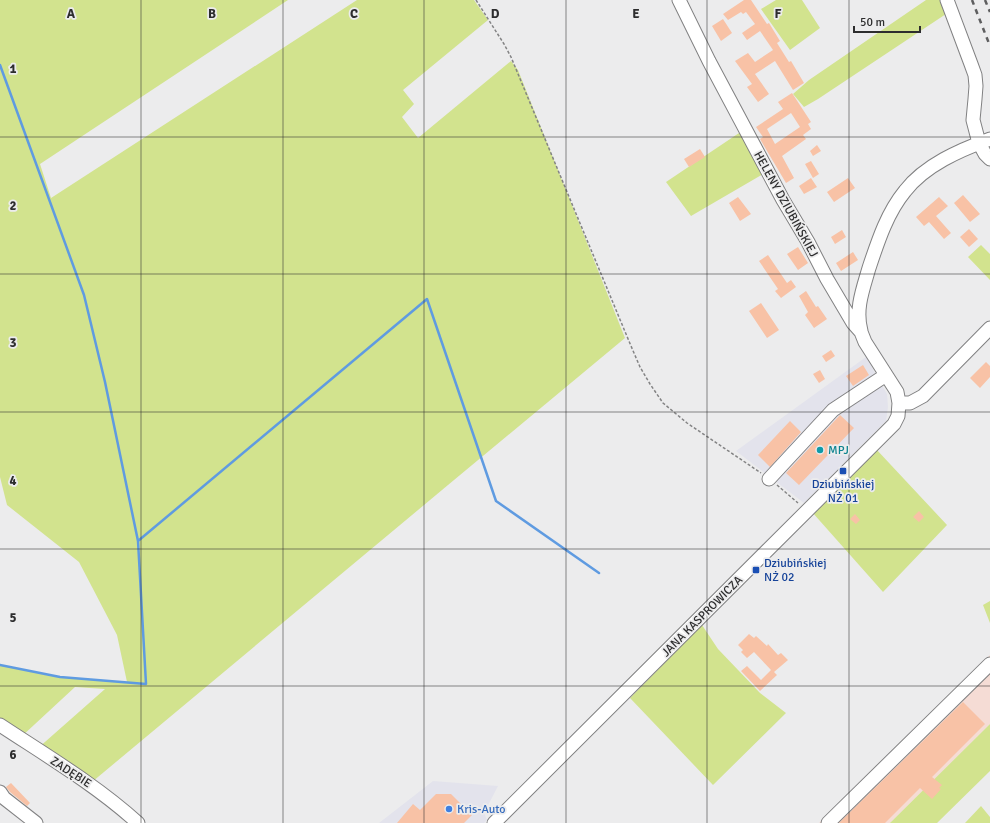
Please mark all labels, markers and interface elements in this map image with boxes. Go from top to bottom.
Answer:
text: A [67,6,76,22]
text: B [208,6,216,22]
text: C [350,6,358,22]
text: D [491,6,500,22]
text: E [632,6,640,22]
text: F [775,6,782,22]
scale bar [854,8,920,34]
text: 50 m [860,15,885,30]
text: 1 [9,61,17,77]
street label: HELENY DZIUBIŃSKIEJ [750,149,821,260]
text: 2 [9,198,17,214]
text: 3 [9,335,17,351]
place label: MPJ [828,443,849,458]
marker: MPJ [815,445,825,455]
marker: Dziubińskiej NŻ 01 [838,466,848,476]
text: 4 [9,473,17,489]
place label: Dziubińskiej NŻ 01 [812,477,874,506]
place label: Dziubińskiej NŻ 02 [764,556,827,585]
marker: Dziubińskiej NŻ 02 [751,565,761,575]
street label: JANA KASPROWICZA [659,572,746,660]
text: 5 [9,610,17,626]
text: 6 [9,747,17,763]
street label: ZADĘBIE [47,754,94,791]
place label: Kris-Auto [457,802,506,817]
marker: Kris-Auto [444,804,454,814]

